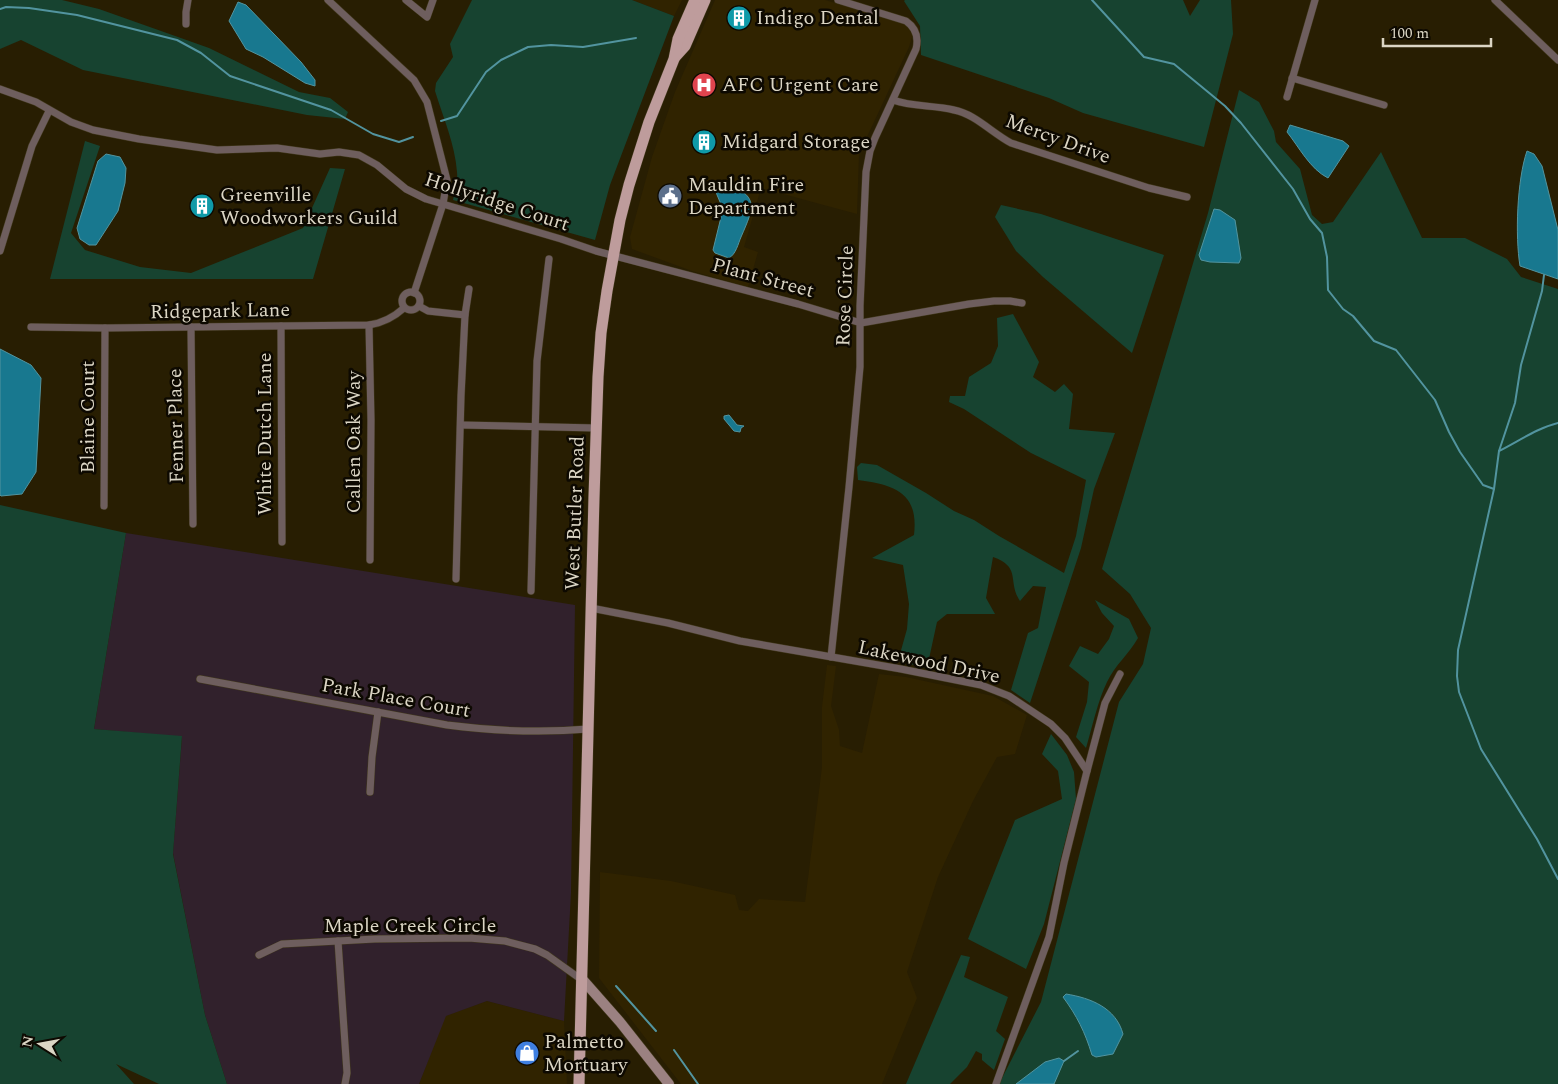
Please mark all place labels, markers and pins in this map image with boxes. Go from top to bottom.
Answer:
place label: Indigo Dental [756,3,879,33]
building icon: Indigo Dental [726,5,752,31]
place label: AFC Urgent Care [722,70,879,100]
hospital icon: AFC Urgent Care [691,72,717,98]
place label: Midgard Storage [722,127,870,157]
building icon: Midgard Storage [691,129,717,155]
place label: Mauldin Fire Department [688,170,804,223]
place label: Greenville Woodworkers Guild [220,180,398,233]
public building icon: Mauldin Fire Department [657,183,683,209]
building icon: Greenville Woodworkers Guild [189,193,215,219]
place label: Palmetto Mortuary [544,1027,629,1080]
shop icon: Palmetto Mortuary [514,1040,540,1066]

